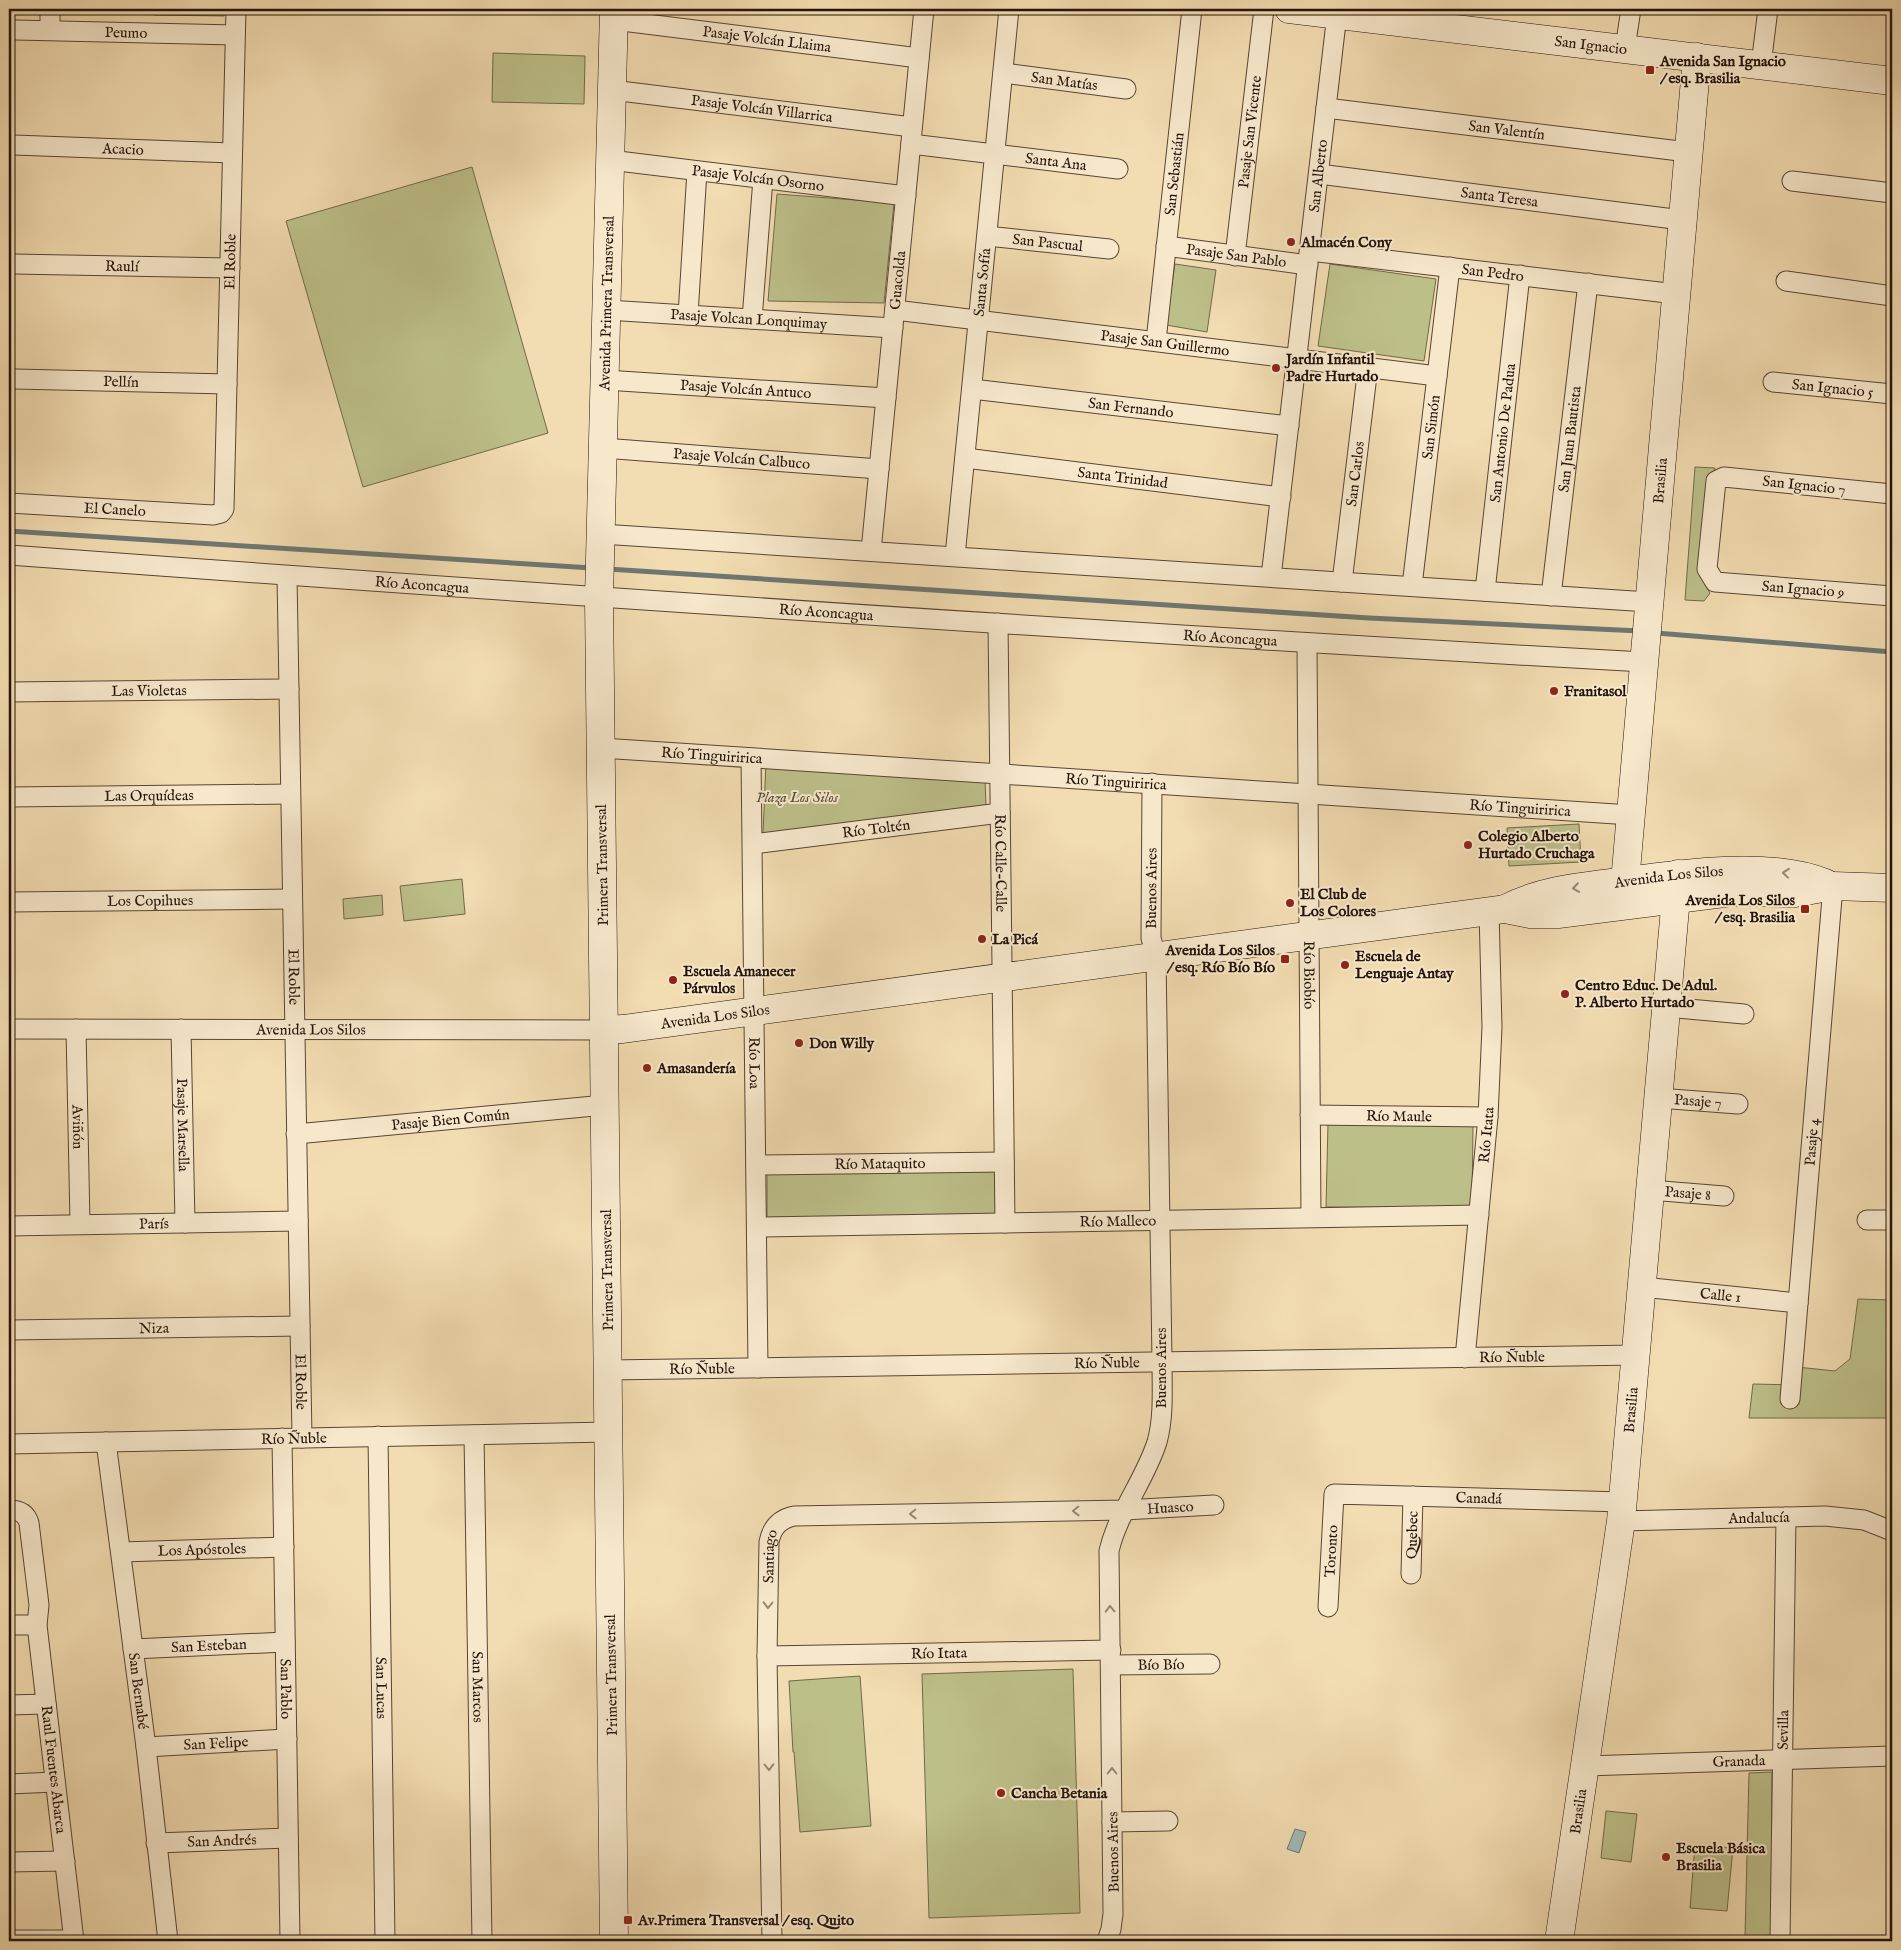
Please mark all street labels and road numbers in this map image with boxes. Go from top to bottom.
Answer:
street label: Pasaje Volcán Llaima [701,22,833,57]
street label: Peumo [104,23,148,43]
street label: San Ignacio [1553,32,1628,59]
street label: San Matías [1030,68,1099,95]
street label: Pasaje San Vicente [1234,75,1266,189]
street label: Pasaje Volcán Villarrica [690,91,834,127]
street label: San Valentín [1467,116,1546,145]
street label: San Sebastián [1161,131,1189,217]
street label: San Alberto [1305,138,1332,213]
street label: Acacio [101,139,144,160]
street label: Santa Ana [1024,149,1088,175]
street label: Pasaje Volcán Osorno [691,161,825,196]
street label: Santa Teresa [1460,183,1540,212]
street label: Avenida Primera Transversal [595,215,619,392]
street label: San Pascual [1011,230,1085,256]
street label: El Roble [220,233,241,290]
street label: Pasaje San Pablo [1185,240,1288,272]
street label: Santa Sofía [970,247,995,318]
street label: Guacolda [886,249,910,311]
street label: Raulí [105,257,140,276]
street label: San Pedro [1461,260,1525,286]
street label: Pasaje Volcan Lonquimay [670,305,828,334]
street label: Pasaje San Guillermo [1099,326,1231,361]
street label: San Antonio De Padua [1486,362,1520,503]
street label: Pellín [103,372,139,392]
street label: San Ignacio 5 [1791,375,1875,402]
street label: Pasaje Volcán Antuco [679,376,812,403]
street label: San Juan Bautista [1554,384,1586,493]
street label: San Fernando [1087,394,1175,422]
street label: San Simón [1418,394,1445,460]
street label: San Carlos [1342,440,1369,508]
street label: Pasaje Volcán Calbuco [672,444,811,474]
street label: Brasilia [1649,456,1672,504]
street label: Santa Trinidad [1077,463,1170,493]
street label: San Ignacio 7 [1762,472,1846,499]
street label: El Canelo [83,498,146,521]
street label: Río Aconcagua [374,572,470,598]
street label: San Ignacio 9 [1761,577,1845,602]
street label: Río Aconcagua [778,600,874,625]
street label: Río Aconcagua [1182,626,1278,651]
street label: Las Violetas [111,681,187,701]
street label: Río Tinguiririca [660,743,763,769]
street label: Río Tinguiririca [1065,769,1168,795]
street label: Las Orquídeas [104,786,194,806]
street label: Río Tinguiririca [1469,796,1572,821]
street label: Primera Transversal [592,803,613,926]
street label: Río Calle-Calle [990,814,1010,912]
street label: Río Toltén [841,815,911,843]
street label: Buenos Aires [1142,848,1162,929]
street label: Avenida Los Silos [1612,862,1724,893]
street label: Los Copihues [107,891,193,911]
street label: Río Biobío [1299,941,1319,1009]
street label: El Roble [283,949,303,1005]
street label: Avenida Los Silos [659,1000,771,1034]
street label: Avenida Los Silos [255,1020,366,1040]
street label: Río Loa [744,1037,764,1090]
street label: Pasaje Marsella [172,1078,193,1172]
street label: Pasaje 7 [1673,1090,1722,1113]
street label: Aviñón [68,1104,87,1149]
street label: Pasaje Bien Común [390,1105,510,1135]
street label: Río Itata [1475,1106,1498,1164]
street label: Río Maule [1366,1107,1432,1126]
street label: Pasaje 4 [1801,1117,1824,1167]
street label: Río Mataquito [834,1154,926,1174]
street label: Pasaje 8 [1664,1182,1712,1205]
street label: Primera Transversal [597,1208,618,1331]
street label: Río Malleco [1079,1211,1157,1232]
street label: París [139,1214,169,1234]
street label: Calle 1 [1699,1284,1742,1307]
street label: Niza [139,1319,170,1338]
street label: Buenos Aires [1152,1327,1171,1409]
street label: Río Ñuble [1479,1347,1545,1367]
street label: Río Ñuble [1074,1353,1140,1373]
street label: El Roble [291,1354,311,1410]
street label: Río Ñuble [669,1359,735,1379]
street label: Brasilia [1620,1386,1643,1434]
street label: Río Ñuble [261,1429,327,1449]
street label: Canadá [1455,1488,1503,1509]
street label: Huasco [1146,1497,1194,1519]
street label: Andalucía [1727,1508,1790,1528]
street label: Quebec [1402,1511,1423,1559]
street label: Toronto [1321,1524,1342,1578]
street label: Santiago [759,1526,782,1583]
street label: Los Apóstoles [157,1539,247,1561]
street label: Primera Transversal [601,1613,622,1736]
street label: San Esteban [171,1635,247,1657]
street label: Río Itata [911,1644,968,1663]
street label: San Bernabé [124,1651,153,1731]
street label: San Marcos [467,1651,488,1723]
street label: Bío Bío [1137,1655,1185,1675]
street label: San Lucas [371,1657,391,1719]
street label: San Pablo [276,1659,295,1719]
street label: Raul Fuentes Abarca [36,1704,70,1835]
street label: Sevilla [1774,1709,1793,1750]
street label: San Felipe [183,1732,249,1755]
street label: Granada [1712,1751,1766,1772]
street label: Brasilia [1566,1787,1591,1836]
street label: Buenos Aires [1103,1811,1124,1893]
street label: San Andrés [187,1830,257,1852]

